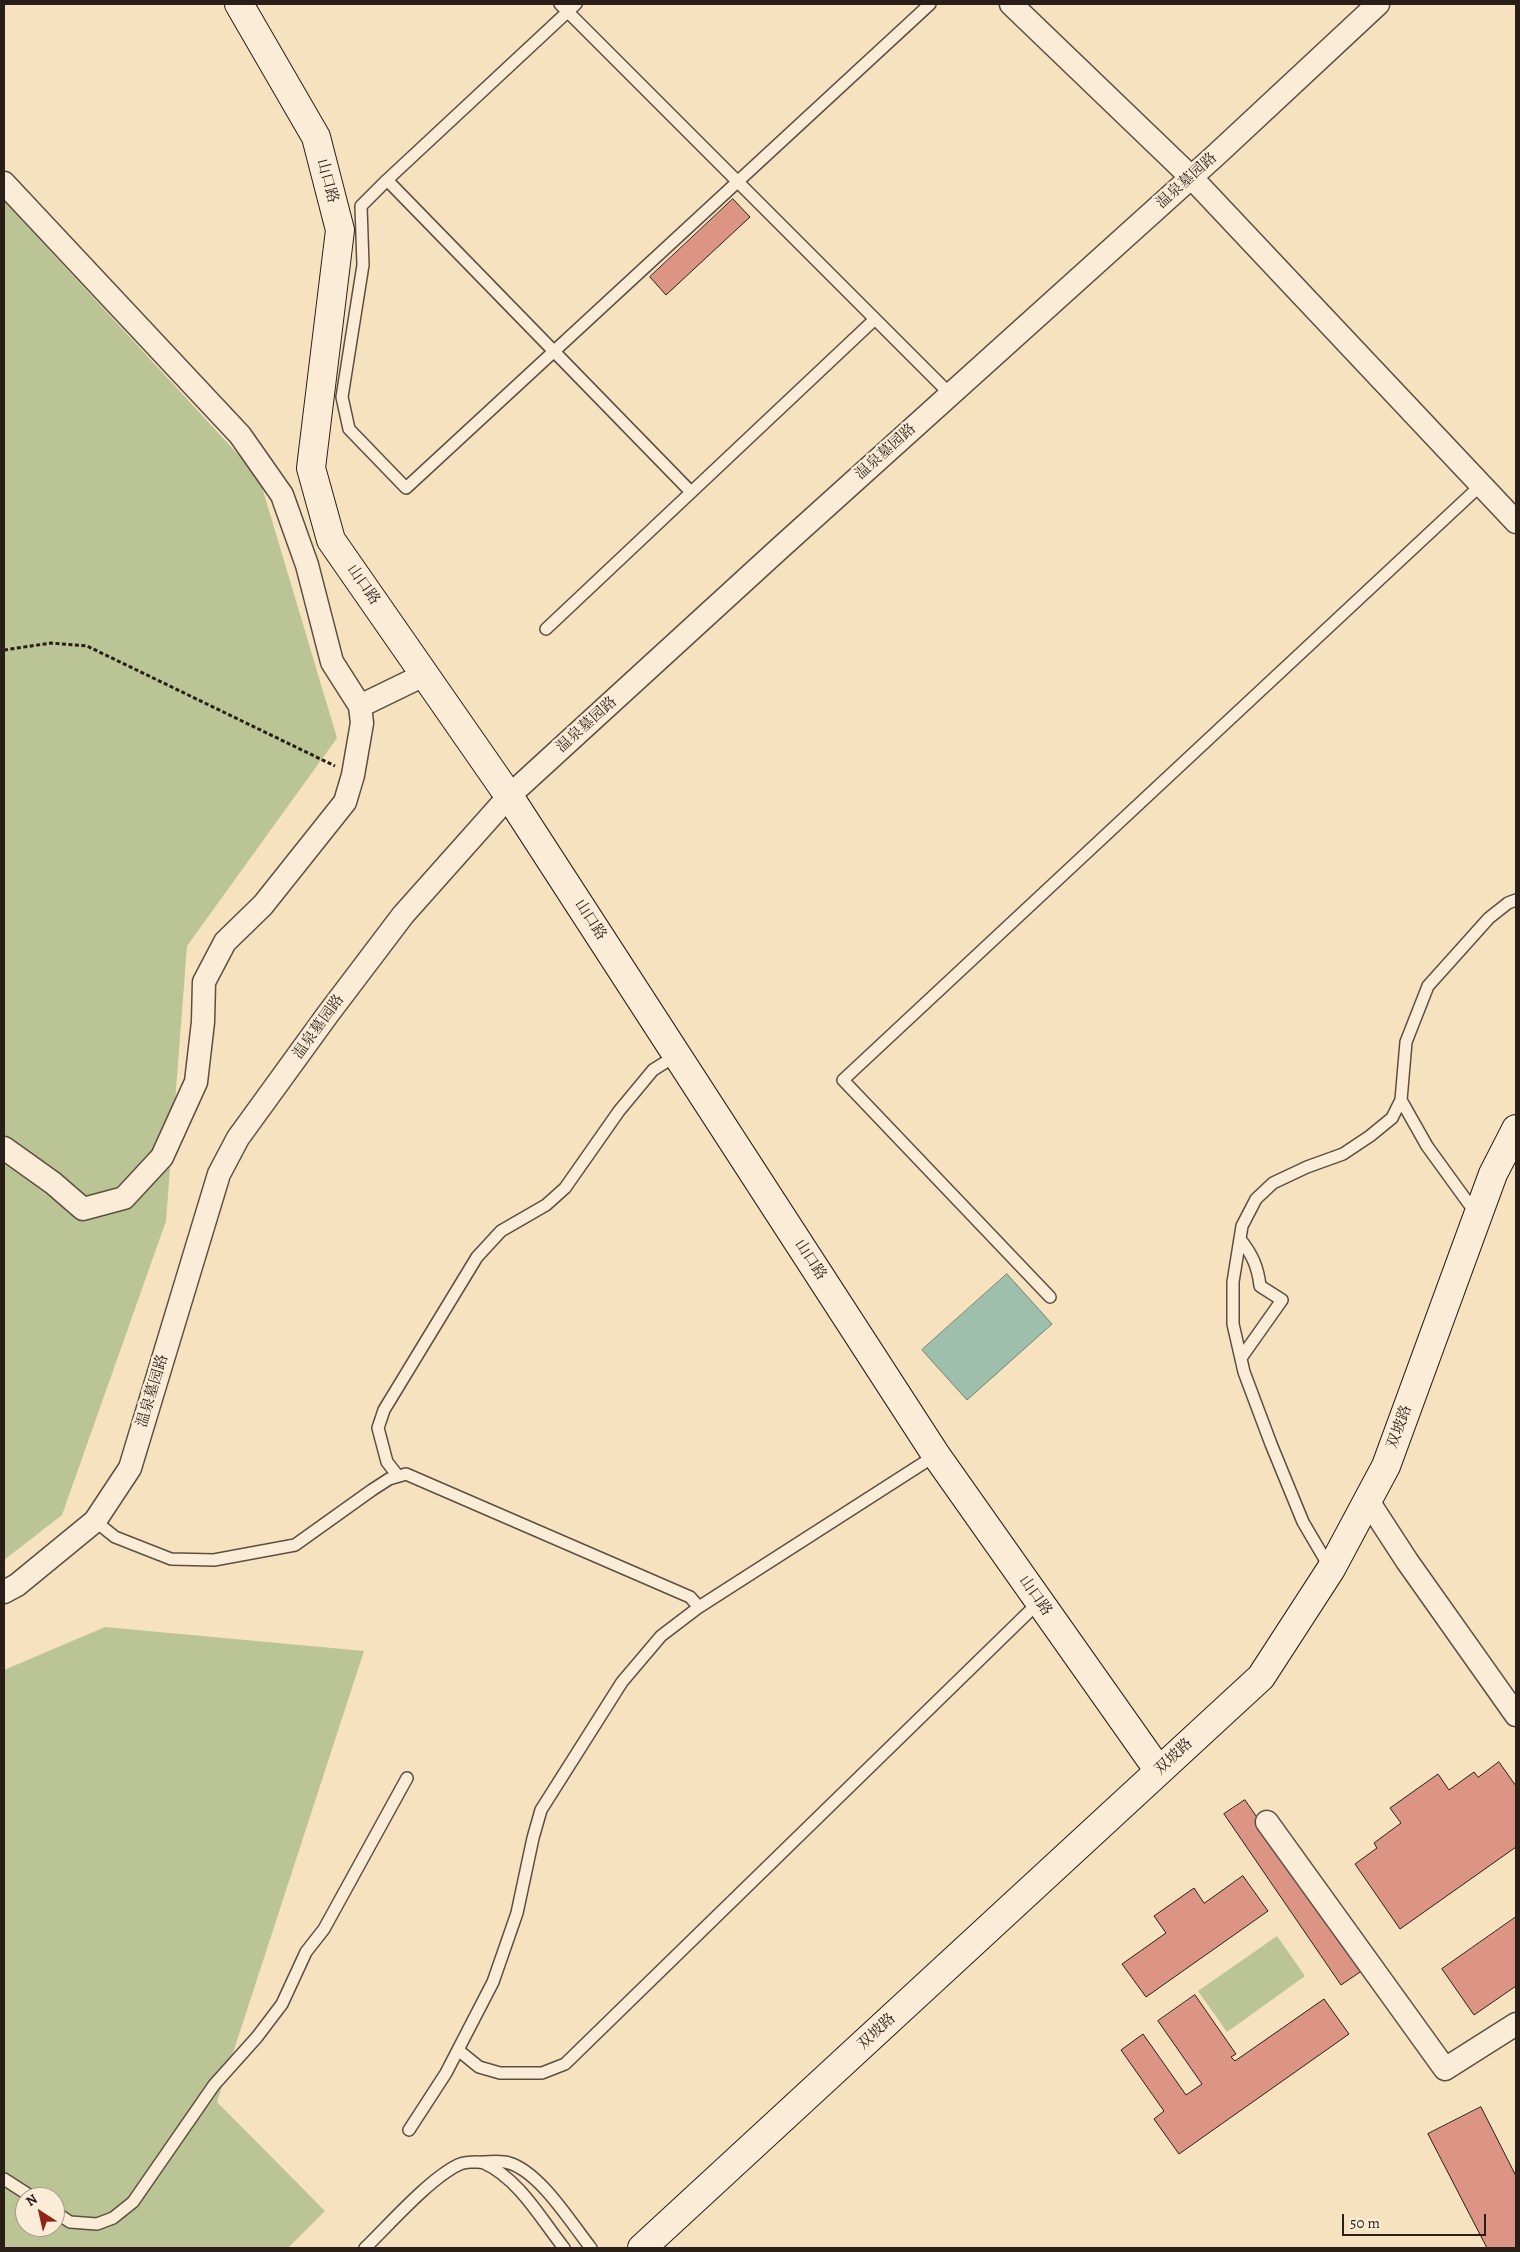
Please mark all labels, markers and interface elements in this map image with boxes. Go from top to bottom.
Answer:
street label: 温泉墓园路 [1153,149,1221,213]
street label: 山口路 [312,157,342,205]
street label: 温泉墓园路 [852,420,920,484]
street label: 山口路 [343,561,383,609]
street label: 温泉墓园路 [553,693,621,757]
street label: 山口路 [570,896,610,944]
street label: 温泉墓园路 [290,991,348,1063]
street label: 山口路 [790,1236,830,1284]
street label: 温泉墓园路 [133,1353,173,1429]
street label: 双坡路 [1384,1403,1416,1451]
street label: 山口路 [1015,1572,1055,1620]
street label: 双坡路 [1151,1735,1197,1779]
street label: 双坡路 [854,2010,900,2054]
north arrow [15,2187,65,2237]
text: N [22,2189,41,2211]
scale bar [1345,2204,1489,2236]
text: 50 m [1350,2213,1380,2233]

